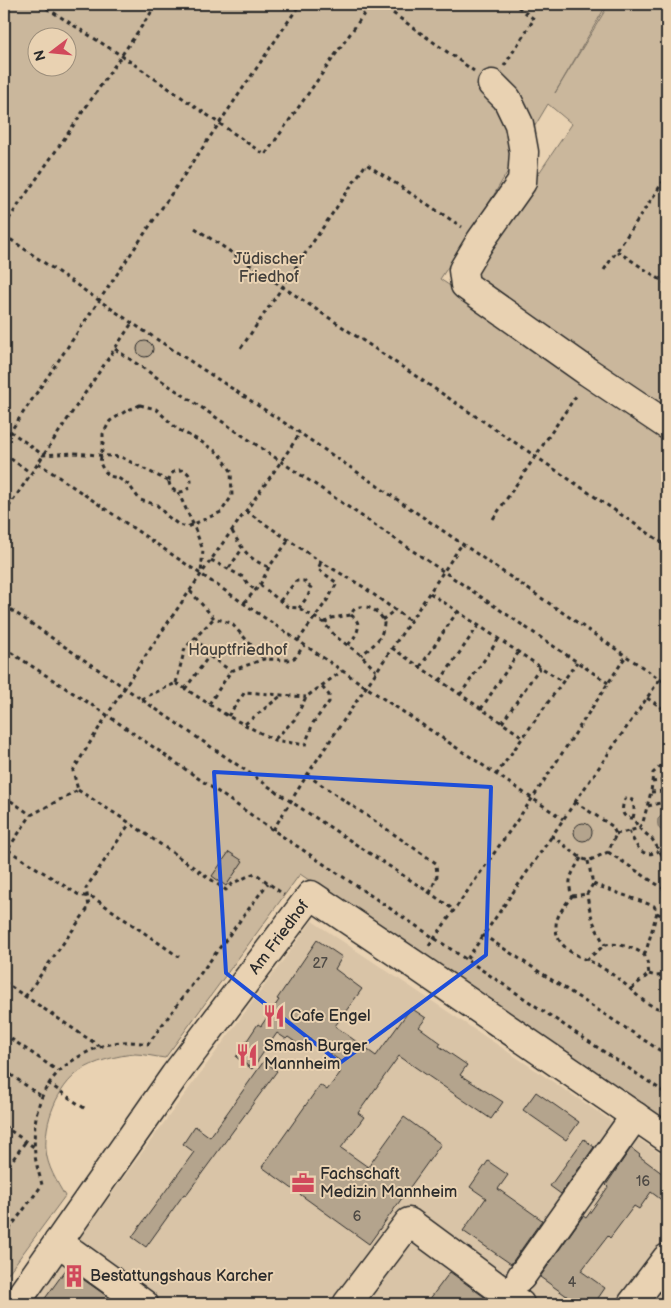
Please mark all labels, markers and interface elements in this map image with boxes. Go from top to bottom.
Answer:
north arrow [28,28,78,78]
text: N [30,48,50,63]
park label: Jüdischer Friedhof [234,250,305,287]
park label: Hauptfriedhof [188,641,288,660]
street label: Am Friedhof [245,896,313,978]
house number: 27 [312,955,328,972]
restaurant icon: Cafe Engel [261,1003,287,1029]
place label: Cafe Engel [290,1007,370,1026]
place label: Smash Burger Mannheim [264,1037,367,1074]
restaurant icon: Smash Burger Mannheim [234,1042,260,1068]
place label: Fachschaft Medizin Mannheim [320,1165,457,1202]
office icon: Fachschaft Medizin Mannheim [290,1170,316,1196]
house number: 16 [636,1173,650,1190]
house number: 6 [353,1208,362,1225]
building icon: Bestattungshaus Karcher [61,1263,87,1289]
place label: Bestattungshaus Karcher [90,1267,273,1286]
house number: 4 [568,1274,577,1291]

